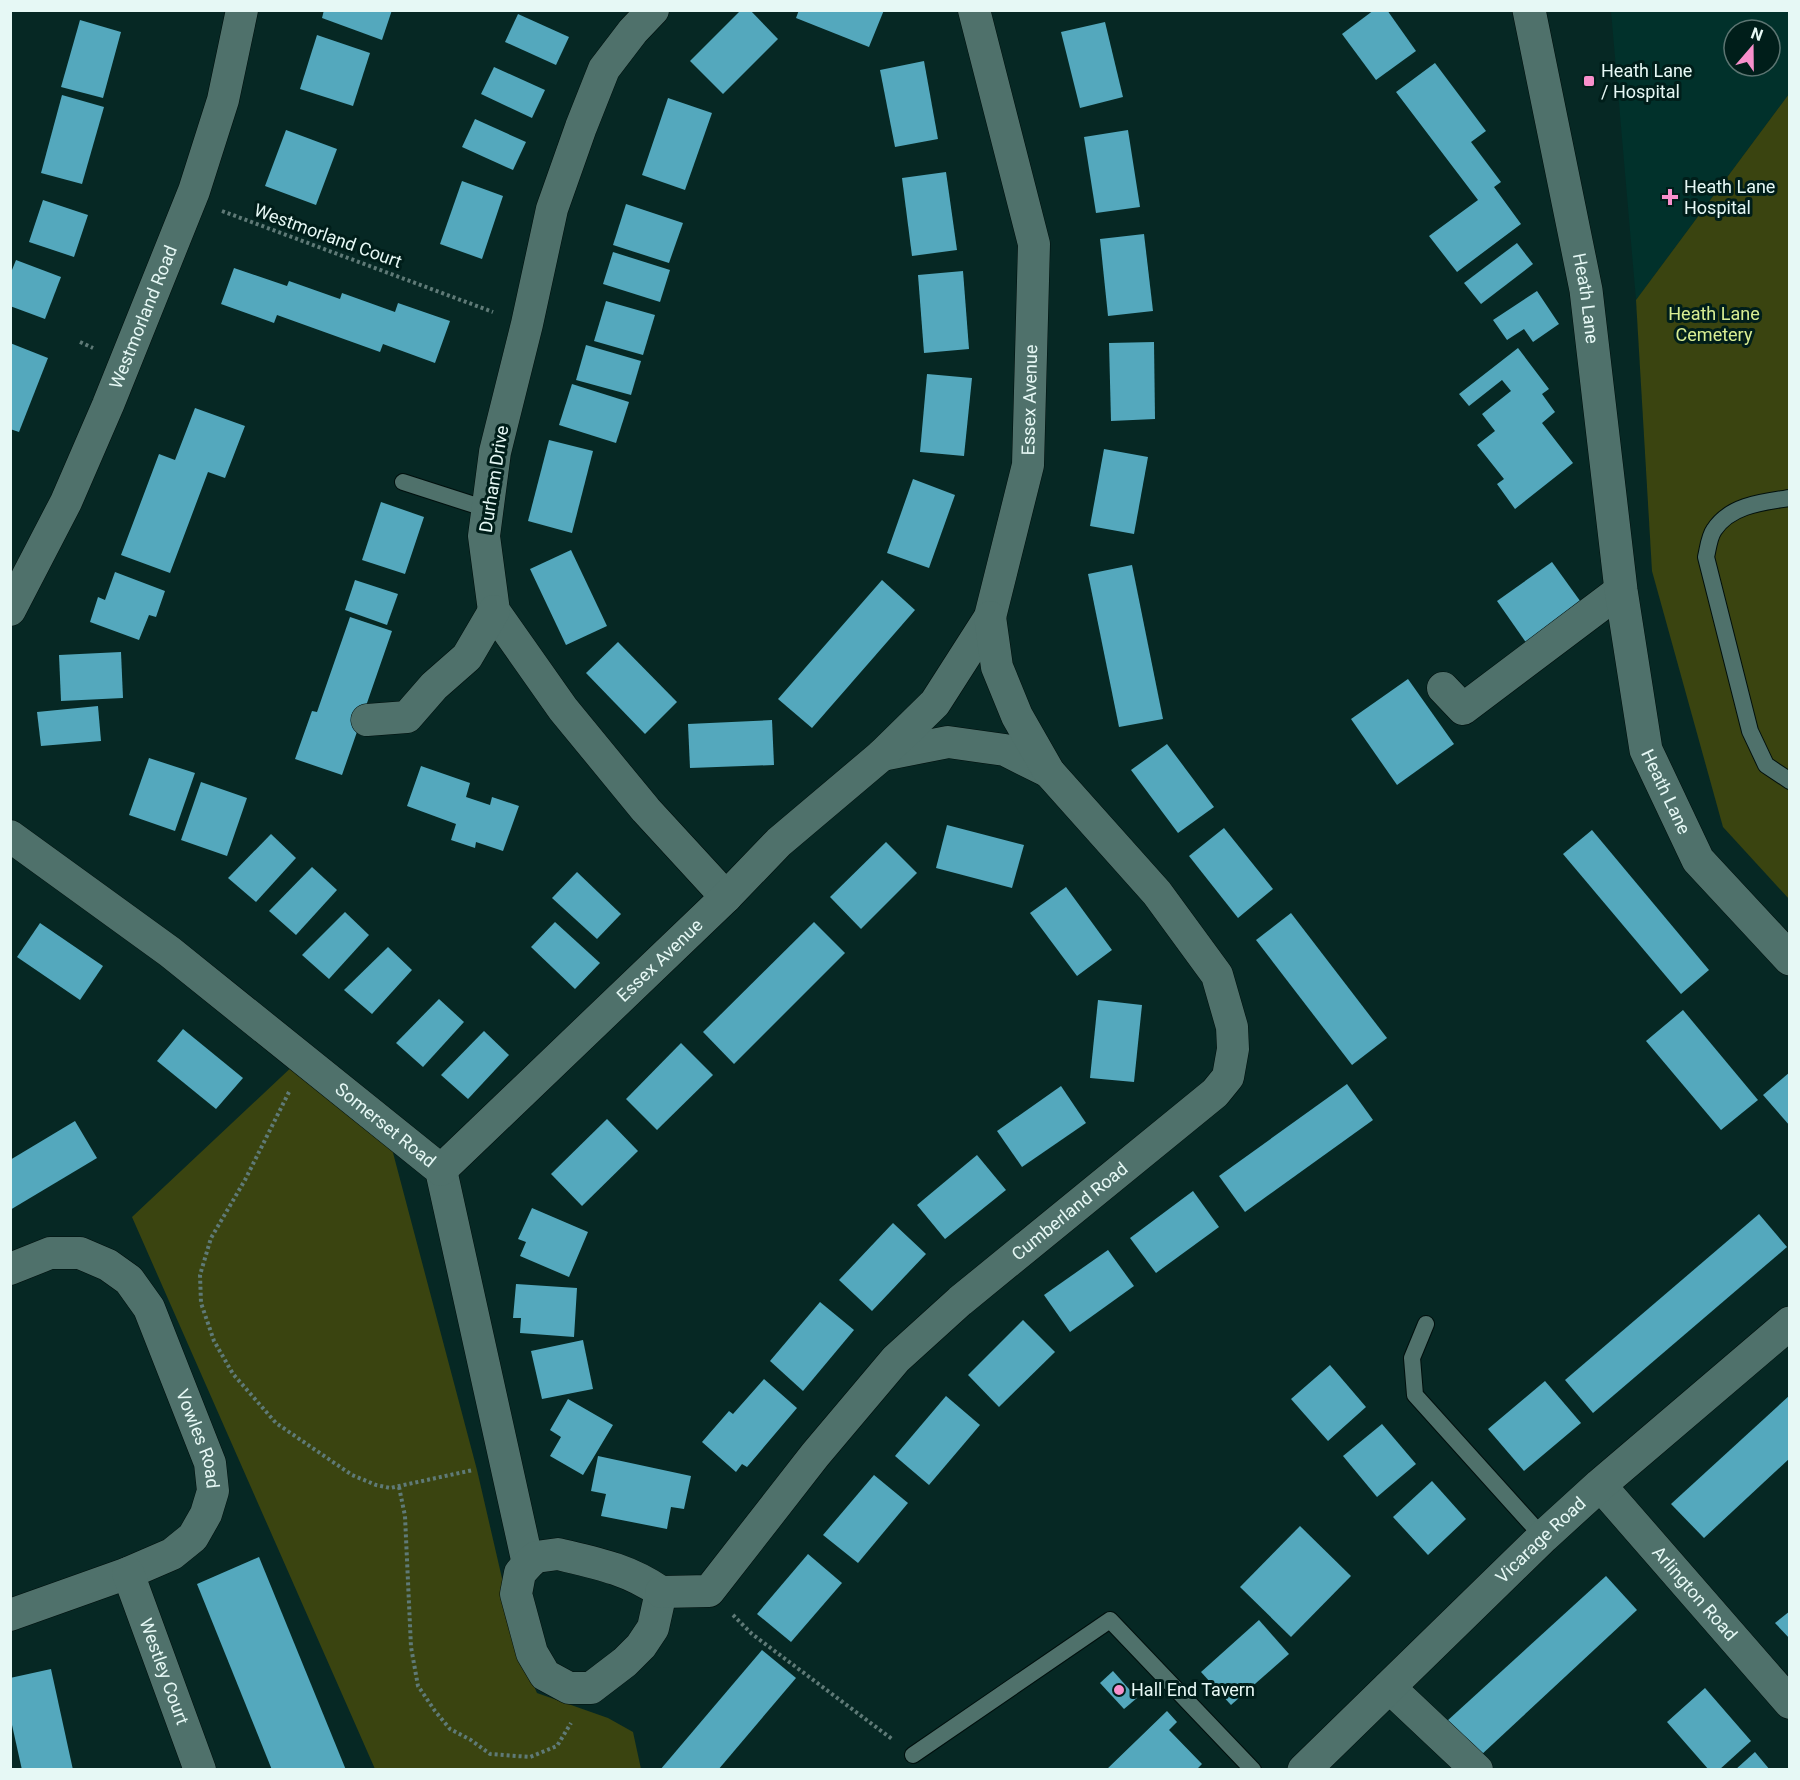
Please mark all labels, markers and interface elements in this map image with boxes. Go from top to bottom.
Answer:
north arrow [1722,18,1782,78]
text: N [1748,24,1766,45]
place label: Heath Lane / Hospital [1601,60,1692,102]
marker: Heath Lane / Hospital [1582,74,1596,88]
place label: Heath Lane Hospital [1684,176,1775,218]
marker: Heath Lane Hospital [1661,188,1679,206]
street label: Westmorland Court [251,199,405,272]
street label: Westmorland Road [105,242,181,392]
street label: Heath Lane [1569,251,1603,345]
park label: Heath Lane Cemetery [1668,303,1760,345]
street label: Essex Avenue [1017,344,1041,455]
street label: Durham Drive [475,424,512,534]
street label: Heath Lane [1637,746,1695,837]
street label: Essex Avenue [612,914,707,1006]
street label: Somerset Road [331,1078,440,1172]
street label: Cumberland Road [1007,1158,1132,1265]
street label: Vowles Road [172,1386,224,1490]
street label: Vicarage Road [1491,1492,1590,1587]
street label: Arlington Road [1648,1542,1742,1645]
street label: Westley Court [135,1615,194,1728]
place label: Hall End Tavern [1131,1679,1255,1700]
marker: Hall End Tavern [1112,1683,1126,1697]

